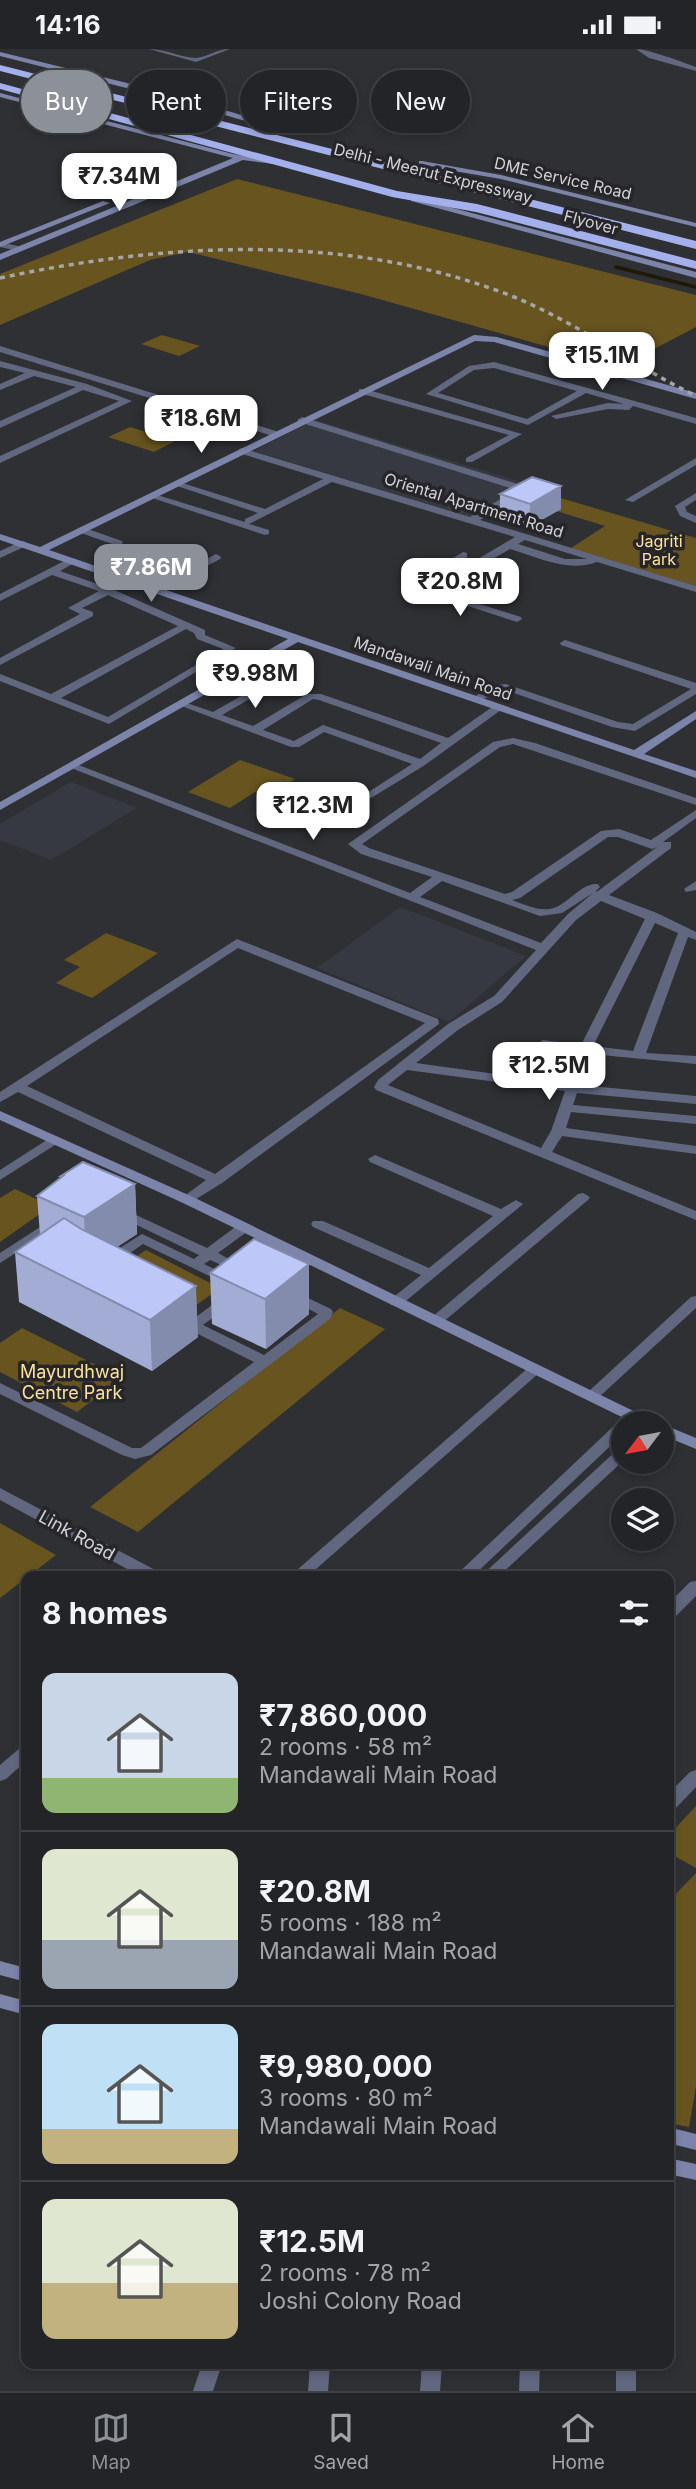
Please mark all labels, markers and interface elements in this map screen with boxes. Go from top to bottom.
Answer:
text: 14:16 [35,9,101,40]
chip: Buy [21,70,112,133]
chip: Rent [126,70,226,133]
chip: Filters [240,70,357,133]
chip: New [371,70,470,133]
street label: Delhi - Meerut Expressway [332,139,534,207]
street label: DME Service Road [492,152,634,204]
pin: ₹7.34M [62,153,176,213]
text: ₹7.34M [78,162,160,190]
street label: Flyover [562,205,620,239]
pin: ₹15.1M [545,333,659,392]
text: ₹15.1M [565,341,639,369]
pin: ₹18.6M [144,395,258,455]
text: ₹18.6M [161,404,241,432]
street label: Oriental Apartment Road [382,468,566,542]
park label: Jagriti Park [635,531,683,569]
pin: ₹7.86M [94,545,208,604]
text: ₹7.86M [110,553,192,581]
pin: ₹20.8M [403,559,517,618]
text: ₹20.8M [417,567,503,595]
street label: Mandawali Main Road [351,632,515,704]
pin: ₹9.98M [198,651,312,710]
text: ₹9.98M [212,659,298,687]
pin: ₹12.3M [256,783,370,842]
text: ₹12.3M [273,791,353,819]
pin: ₹12.5M [492,1042,606,1102]
text: ₹12.5M [508,1051,590,1079]
park label: Mayurdhwaj Centre Park [20,1361,124,1403]
north arrow [611,1411,674,1473]
map controls [611,1411,674,1551]
button: layers [611,1488,674,1551]
street label: Link Road [35,1506,119,1564]
icon: filters [615,1594,653,1632]
text: 8 homes [42,1595,168,1631]
text: ₹7,860,000 [259,1697,427,1733]
icon: home [98,1701,182,1785]
text: 2 rooms · 58 m² [259,1733,432,1761]
text: Mandawali Main Road [259,1761,497,1789]
text: ₹20.8M [259,1873,371,1909]
icon: home [98,1877,182,1961]
text: 5 rooms · 188 m² [259,1909,442,1937]
text: Mandawali Main Road [259,1937,497,1965]
text: ₹9,980,000 [259,2048,433,2084]
icon: home [98,2052,182,2136]
text: 3 rooms · 80 m² [259,2084,433,2112]
text: Mandawali Main Road [259,2112,497,2140]
text: ₹12.5M [259,2223,365,2259]
icon: home [98,2227,182,2311]
text: 2 rooms · 78 m² [259,2259,431,2287]
text: Joshi Colony Road [259,2287,462,2315]
tab: Map [91,2409,131,2474]
tab: Saved [313,2409,369,2474]
tab: Home [551,2409,605,2474]

